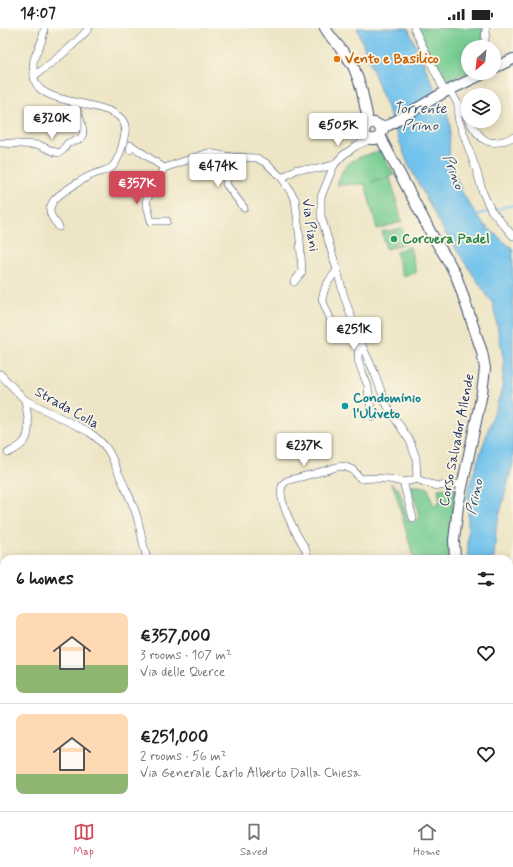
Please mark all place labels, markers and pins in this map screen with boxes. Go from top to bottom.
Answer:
place label: Vento e Basilico [345,50,439,68]
marker: Vento e Basilico [332,54,342,64]
pin: €320K [24,106,80,140]
pin: €505K [310,113,366,147]
pin: €474K [190,154,246,188]
pin: €357K [109,171,165,205]
place label: Corcuera Padel [402,230,490,248]
marker: Corcuera Padel [389,234,399,244]
pin: €251K [326,317,382,351]
place label: Condominio l'Uliveto [353,389,421,423]
marker: Condominio l'Uliveto [340,401,350,411]
pin: €237K [276,433,332,467]

